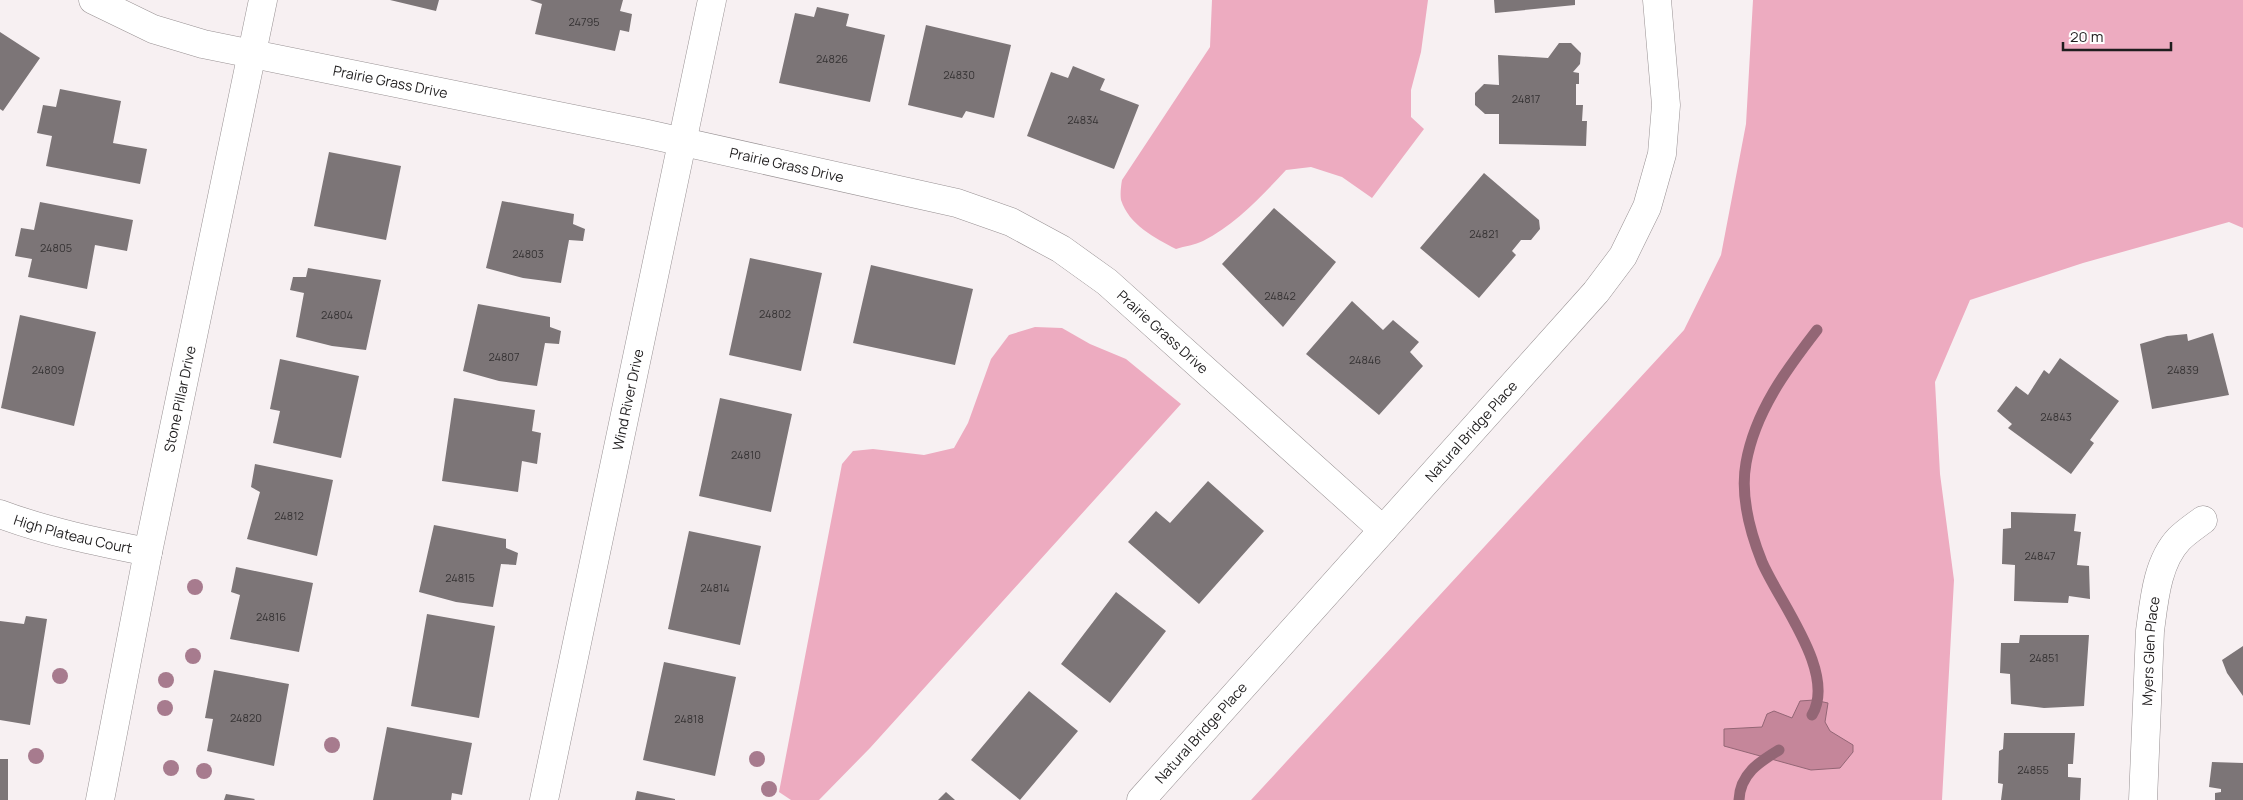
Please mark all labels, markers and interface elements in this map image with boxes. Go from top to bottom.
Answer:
house number: 24795 [568,14,600,29]
scale bar [2063,20,2170,52]
text: 20 m [2070,26,2103,47]
house number: 24826 [816,51,848,66]
street label: Prairie Grass Drive [332,61,449,102]
house number: 24830 [943,67,975,82]
house number: 24817 [1512,91,1540,106]
house number: 24834 [1067,112,1099,127]
street label: Prairie Grass Drive [728,143,846,186]
house number: 24821 [1469,226,1499,241]
house number: 24805 [40,240,72,255]
house number: 24803 [512,246,544,261]
street label: Prairie Grass Drive [1113,286,1213,378]
house number: 24842 [1264,288,1296,303]
house number: 24802 [759,306,791,321]
house number: 24804 [321,307,353,322]
street label: Stone Pillar Drive [159,344,200,454]
street label: Wind River Drive [608,347,647,452]
house number: 24807 [488,349,520,364]
house number: 24846 [1349,352,1381,367]
house number: 24809 [32,362,64,377]
house number: 24839 [2167,362,2199,377]
street label: Natural Bridge Place [1421,376,1521,486]
house number: 24843 [2040,409,2072,424]
house number: 24810 [731,447,761,462]
house number: 24812 [274,508,304,523]
street label: High Plateau Court [12,510,134,558]
house number: 24847 [2025,548,2055,563]
house number: 24815 [445,570,475,585]
house number: 24814 [700,580,730,595]
street label: Myers Glen Place [2137,595,2164,706]
house number: 24816 [256,609,286,624]
house number: 24851 [2029,650,2059,665]
street label: Natural Bridge Place [1150,678,1251,787]
house number: 24820 [230,710,262,725]
house number: 24818 [674,711,704,726]
house number: 24855 [2017,762,2049,777]

